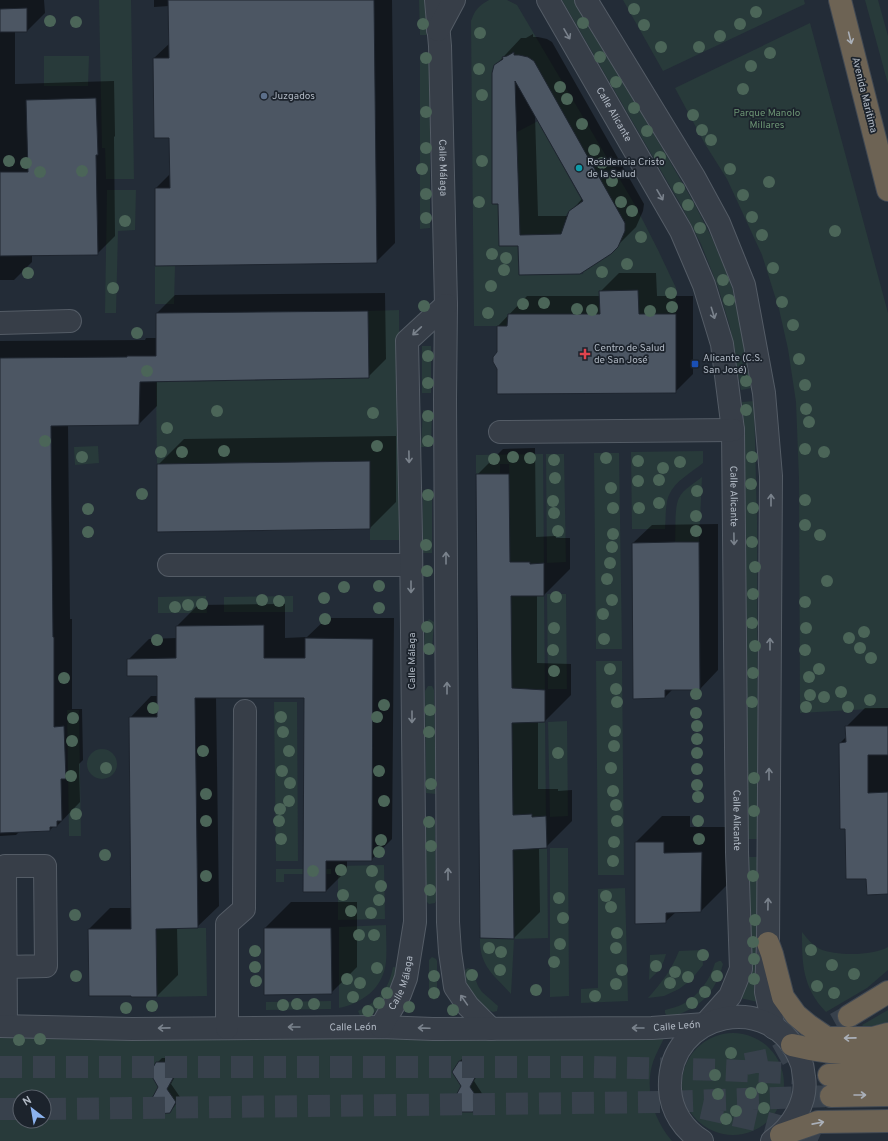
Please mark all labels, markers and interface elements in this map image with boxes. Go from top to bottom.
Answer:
one-way arrow [564,28,572,40]
one-way arrow [847,31,854,44]
street label: Avenida Maritima [848,56,880,134]
street label: Calle Alicante [593,85,635,144]
place label: Juzgados [272,90,315,103]
marker: Juzgados [259,91,269,101]
park label: Parque Manolo Millares [734,107,801,132]
street label: Calle Málaga [436,139,450,196]
place label: Residencia Cristo de la Salud [587,156,665,181]
marker: Residencia Cristo de la Salud [574,163,584,173]
one-way arrow [657,189,665,201]
one-way arrow [710,307,717,320]
one-way arrow [412,327,422,336]
place label: Centro de Salud de San José [594,342,665,367]
marker: Centro de Salud de San José [579,348,591,360]
place label: Alicante (C.S. San José) [703,352,762,377]
marker: Alicante (C.S. San José) [690,359,700,369]
one-way arrow [405,450,413,463]
street label: Calle Alicante [727,466,740,527]
one-way arrow [767,494,775,507]
one-way arrow [730,532,738,545]
one-way arrow [442,552,450,565]
one-way arrow [407,580,415,593]
street label: Calle Málaga [406,633,419,690]
one-way arrow [766,638,774,651]
one-way arrow [443,682,451,695]
one-way arrow [408,710,416,723]
one-way arrow [765,768,773,781]
street label: Calle Alicante [730,790,743,851]
one-way arrow [444,868,452,881]
one-way arrow [764,898,772,911]
street label: Calle Málaga [386,955,416,1013]
one-way arrow [460,995,468,1006]
street label: Calle León [653,1018,701,1034]
street label: Calle León [329,1021,377,1034]
one-way arrow [288,1023,301,1031]
one-way arrow [158,1024,171,1032]
one-way arrow [632,1024,645,1032]
one-way arrow [418,1025,431,1032]
one-way arrow [844,1034,857,1042]
north arrow [12,1089,52,1129]
one-way arrow [853,1091,866,1099]
text: N [20,1093,34,1109]
one-way arrow [811,1119,824,1127]

